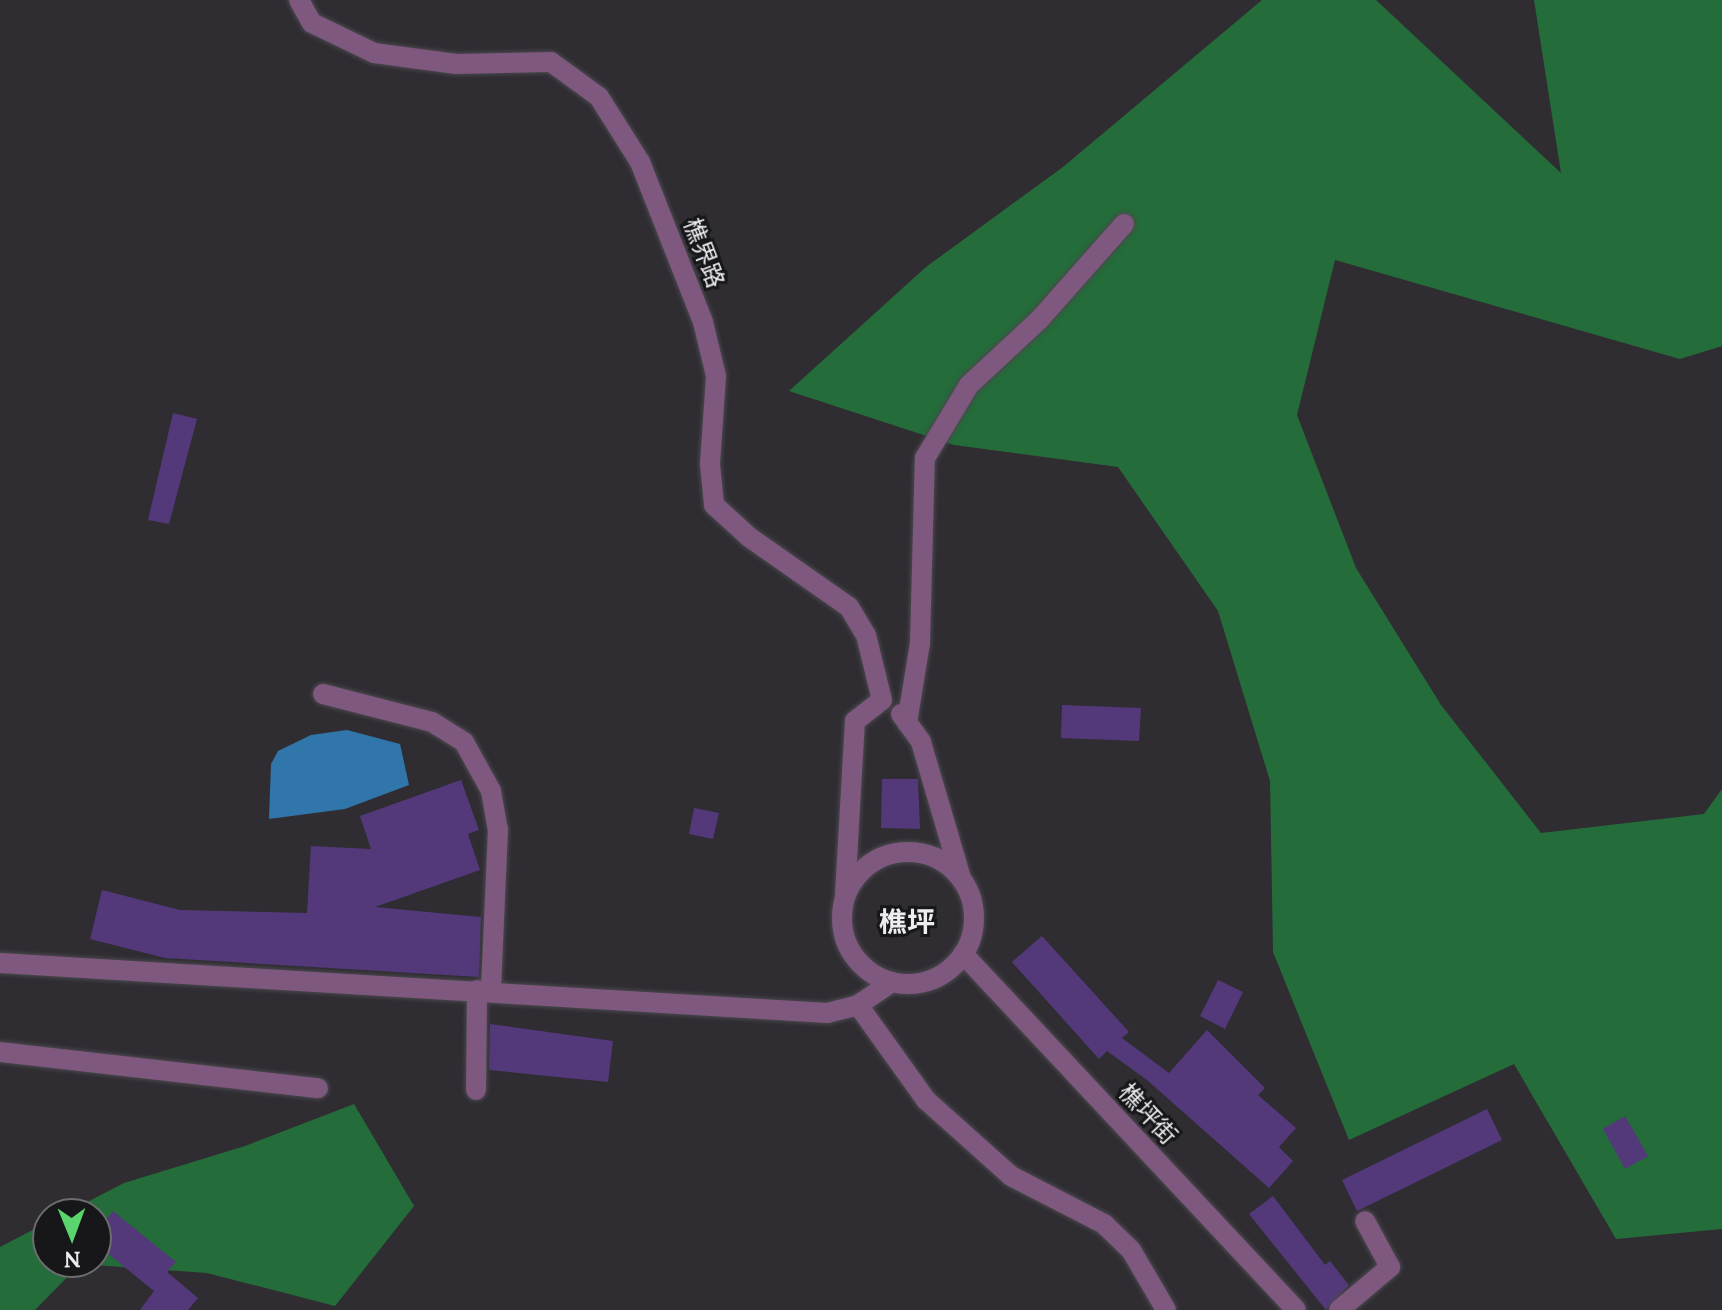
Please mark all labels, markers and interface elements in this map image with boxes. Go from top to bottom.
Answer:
street label: 樵界路 [678,214,730,292]
district label: 樵坪 [879,905,935,939]
street label: 樵坪街 [1113,1078,1183,1150]
north arrow [32,1198,112,1278]
text: N [64,1246,81,1274]

